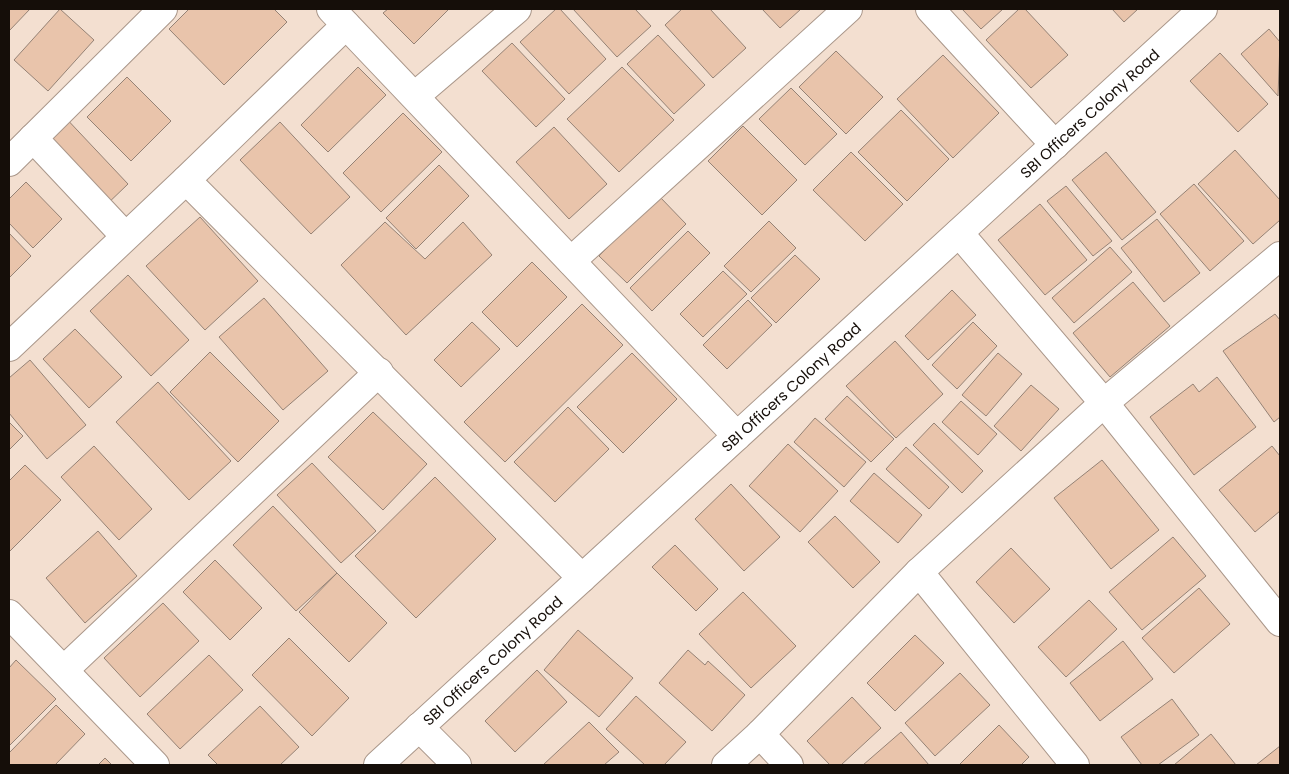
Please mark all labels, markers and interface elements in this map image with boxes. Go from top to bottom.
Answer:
street label: SBI Officers Colony Road [1015,44,1164,182]
street label: SBI Officers Colony Road [716,317,865,456]
street label: SBI Officers Colony Road [418,591,567,730]

